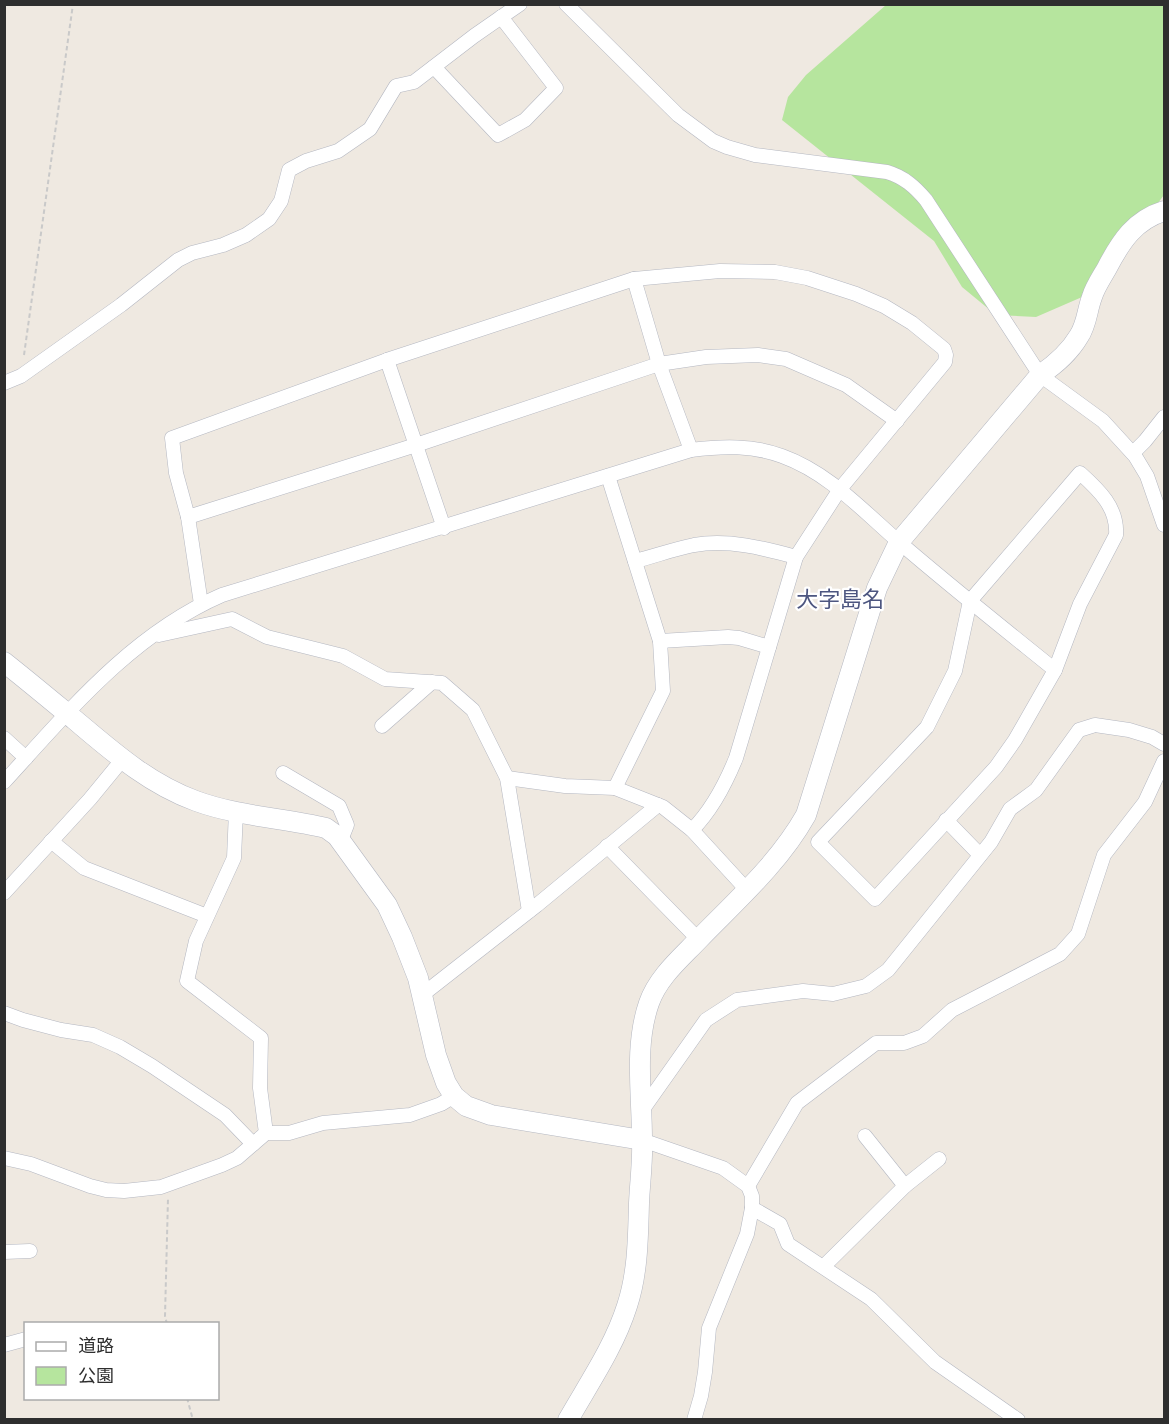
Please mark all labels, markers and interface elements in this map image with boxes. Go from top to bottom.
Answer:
district label: 大字島名 [796,585,884,613]
legend [24,1322,219,1400]
text: 道路 [78,1334,114,1357]
text: 公園 [78,1364,114,1387]

